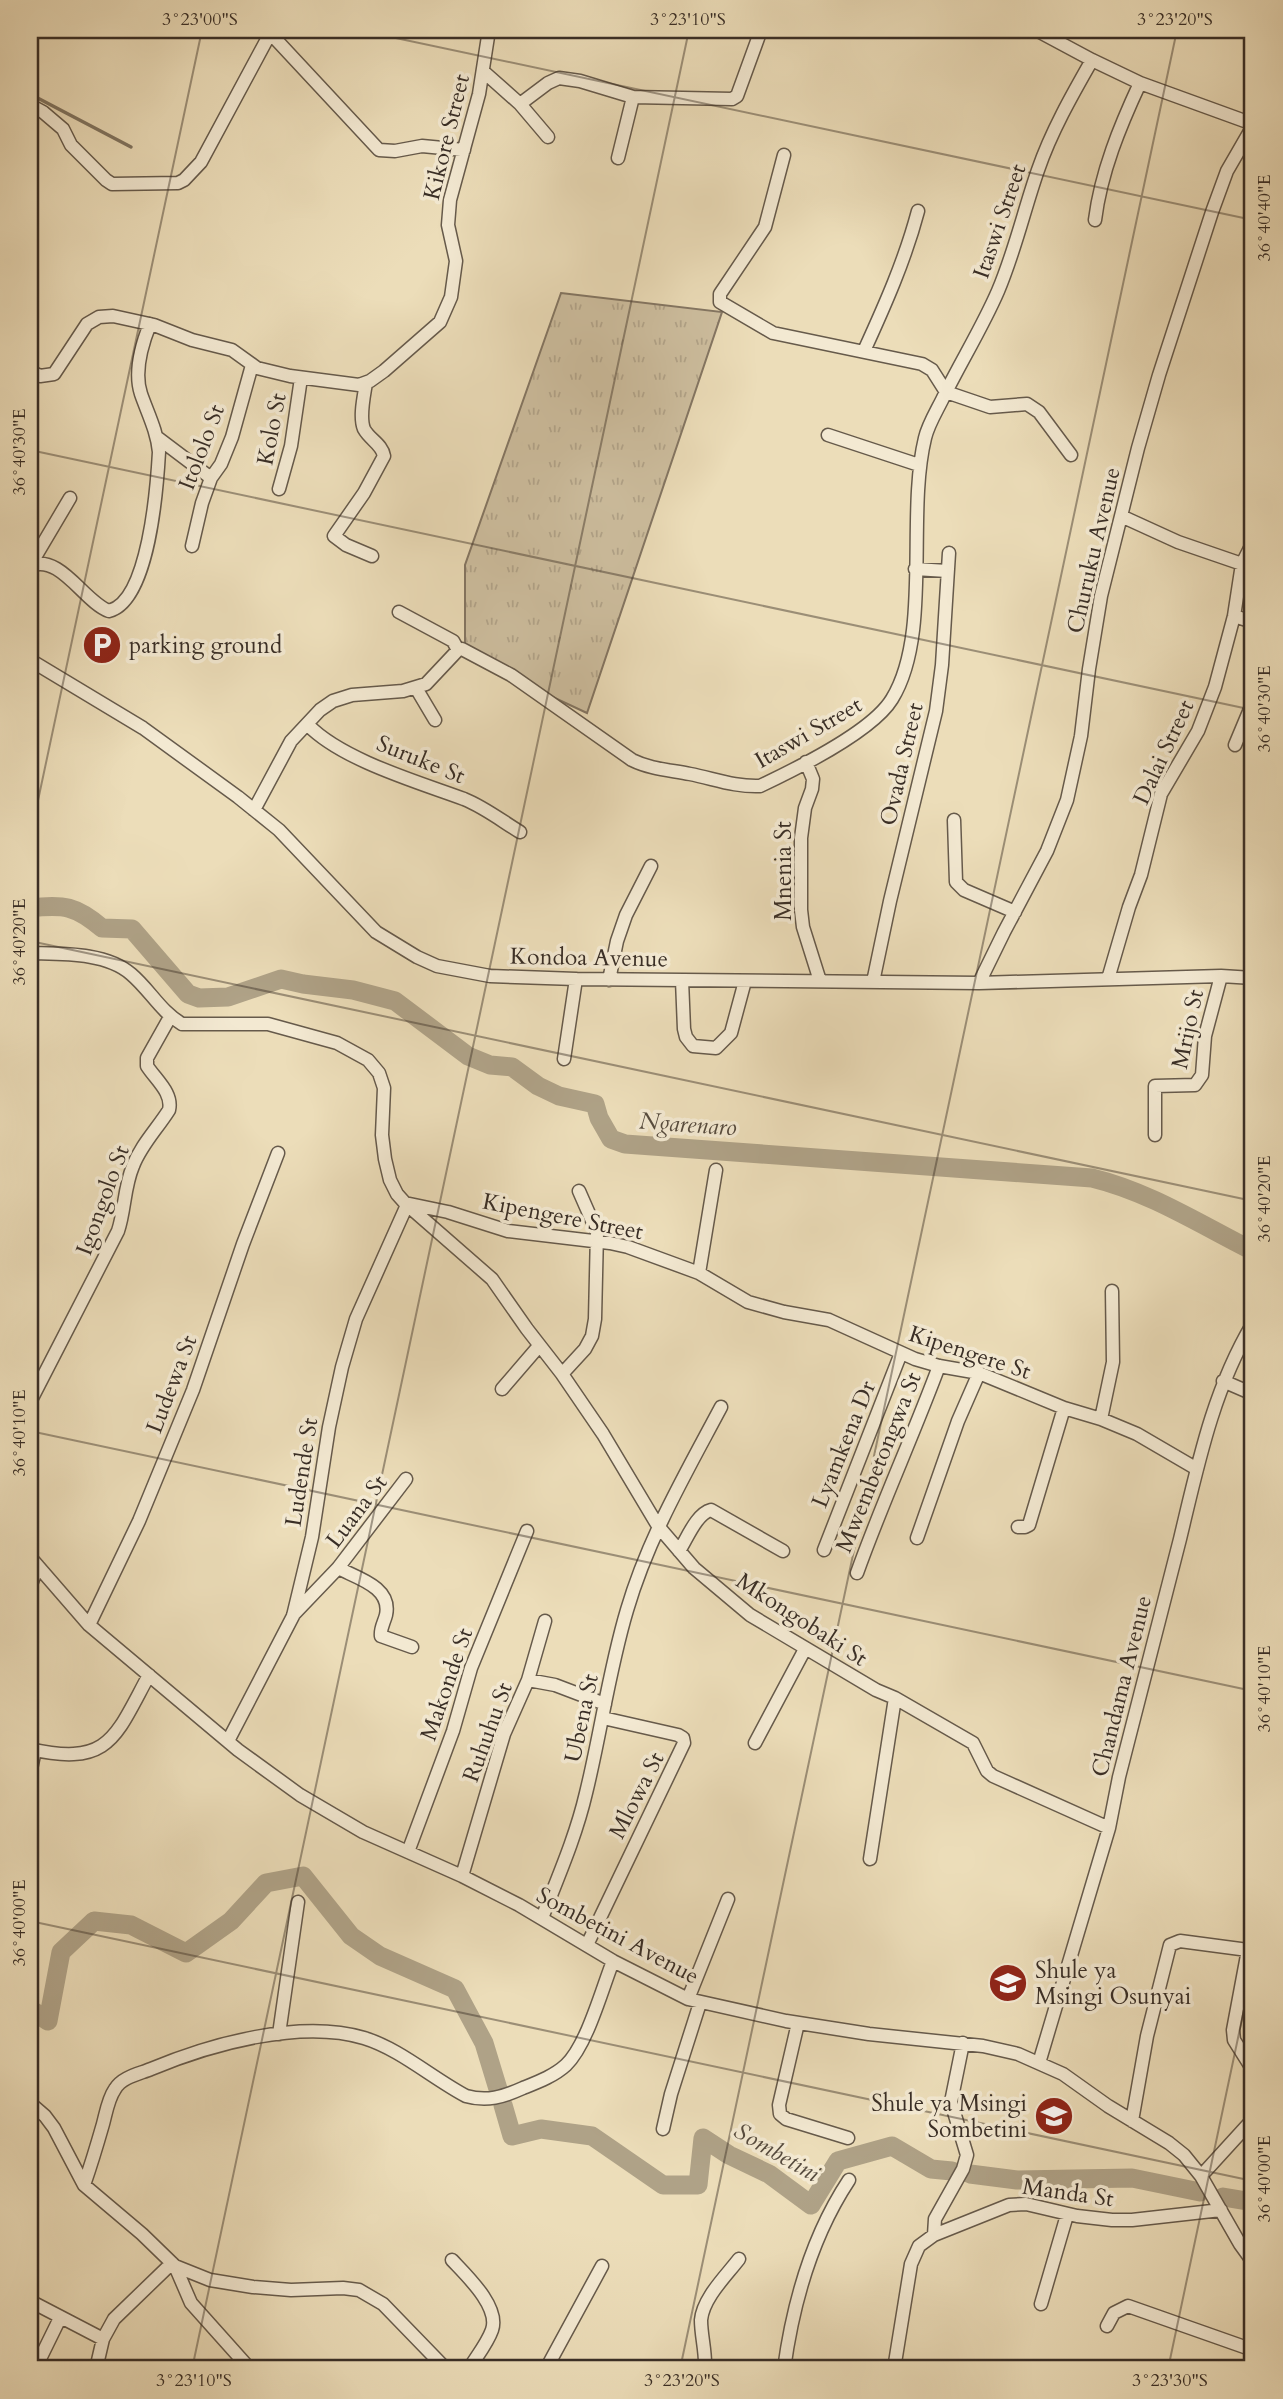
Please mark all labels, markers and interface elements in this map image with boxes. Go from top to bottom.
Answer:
text: 3°23'00"S [162,7,238,32]
text: 3°23'10"S [650,7,726,32]
text: 3°23'20"S [1137,7,1213,32]
street label: Kikore Street [416,71,477,203]
street label: Itaswi Street [965,160,1034,283]
text: 36°40'40"E [1252,174,1277,262]
street label: Kolo St [249,390,294,468]
street label: Itololo St [171,400,232,494]
text: 36°40'30"E [7,408,32,496]
street label: Churuku Avenue [1059,464,1128,636]
parking icon: parking ground [81,624,123,666]
place label: parking ground [129,630,283,661]
text: 36°40'30"E [1252,665,1277,753]
street label: Itaswi Street [749,689,868,776]
street label: Dalai Street [1126,695,1201,810]
street label: Ovada Street [872,700,931,829]
street label: Suruke St [372,728,470,791]
street label: Mnenia St [768,821,799,921]
text: 36°40'20"E [7,898,32,986]
street label: Kondoa Avenue [510,941,668,974]
street label: Mrijo St [1164,987,1211,1072]
water label: Ngarenaro [638,1105,738,1144]
street label: Igongolo St [68,1141,137,1259]
text: 36°40'20"E [1252,1155,1277,1243]
street label: Kipengere Street [480,1186,646,1247]
street label: Kipengere St [905,1318,1035,1387]
street label: Ludewa St [139,1331,204,1438]
street label: Mwembetongwa St [828,1367,929,1557]
street label: Lyamkena Dr [804,1375,883,1512]
text: 36°40'10"E [7,1389,32,1477]
street label: Ludende St [278,1415,325,1529]
street label: Luana St [319,1468,394,1554]
street label: Mkongobaki St [730,1565,873,1673]
street label: Chandama Avenue [1084,1592,1159,1780]
street label: Makonde St [413,1624,480,1745]
text: 36°40'10"E [1252,1645,1277,1733]
street label: Ubena St [557,1671,606,1765]
street label: Ruhuhu St [455,1678,520,1786]
street label: Mlowa St [601,1747,671,1844]
text: 36°40'00"E [7,1879,32,1967]
street label: Sombetini Avenue [531,1879,705,1991]
place label: Shule ya Msingi Osunyai [1035,1955,1191,2012]
school or university icon: Shule ya Msingi Osunyai [987,1962,1029,2004]
place label: Shule ya Msingi Sombetini [871,2088,1027,2145]
school or university icon: Shule ya Msingi Sombetini [1033,2095,1075,2137]
water label: Sombetini [728,2115,826,2190]
text: 36°40'00"E [1252,2135,1277,2223]
street label: Manda St [1020,2171,1116,2214]
text: 3°23'10"S [156,2368,232,2393]
text: 3°23'20"S [644,2368,720,2393]
text: 3°23'30"S [1132,2368,1208,2393]

